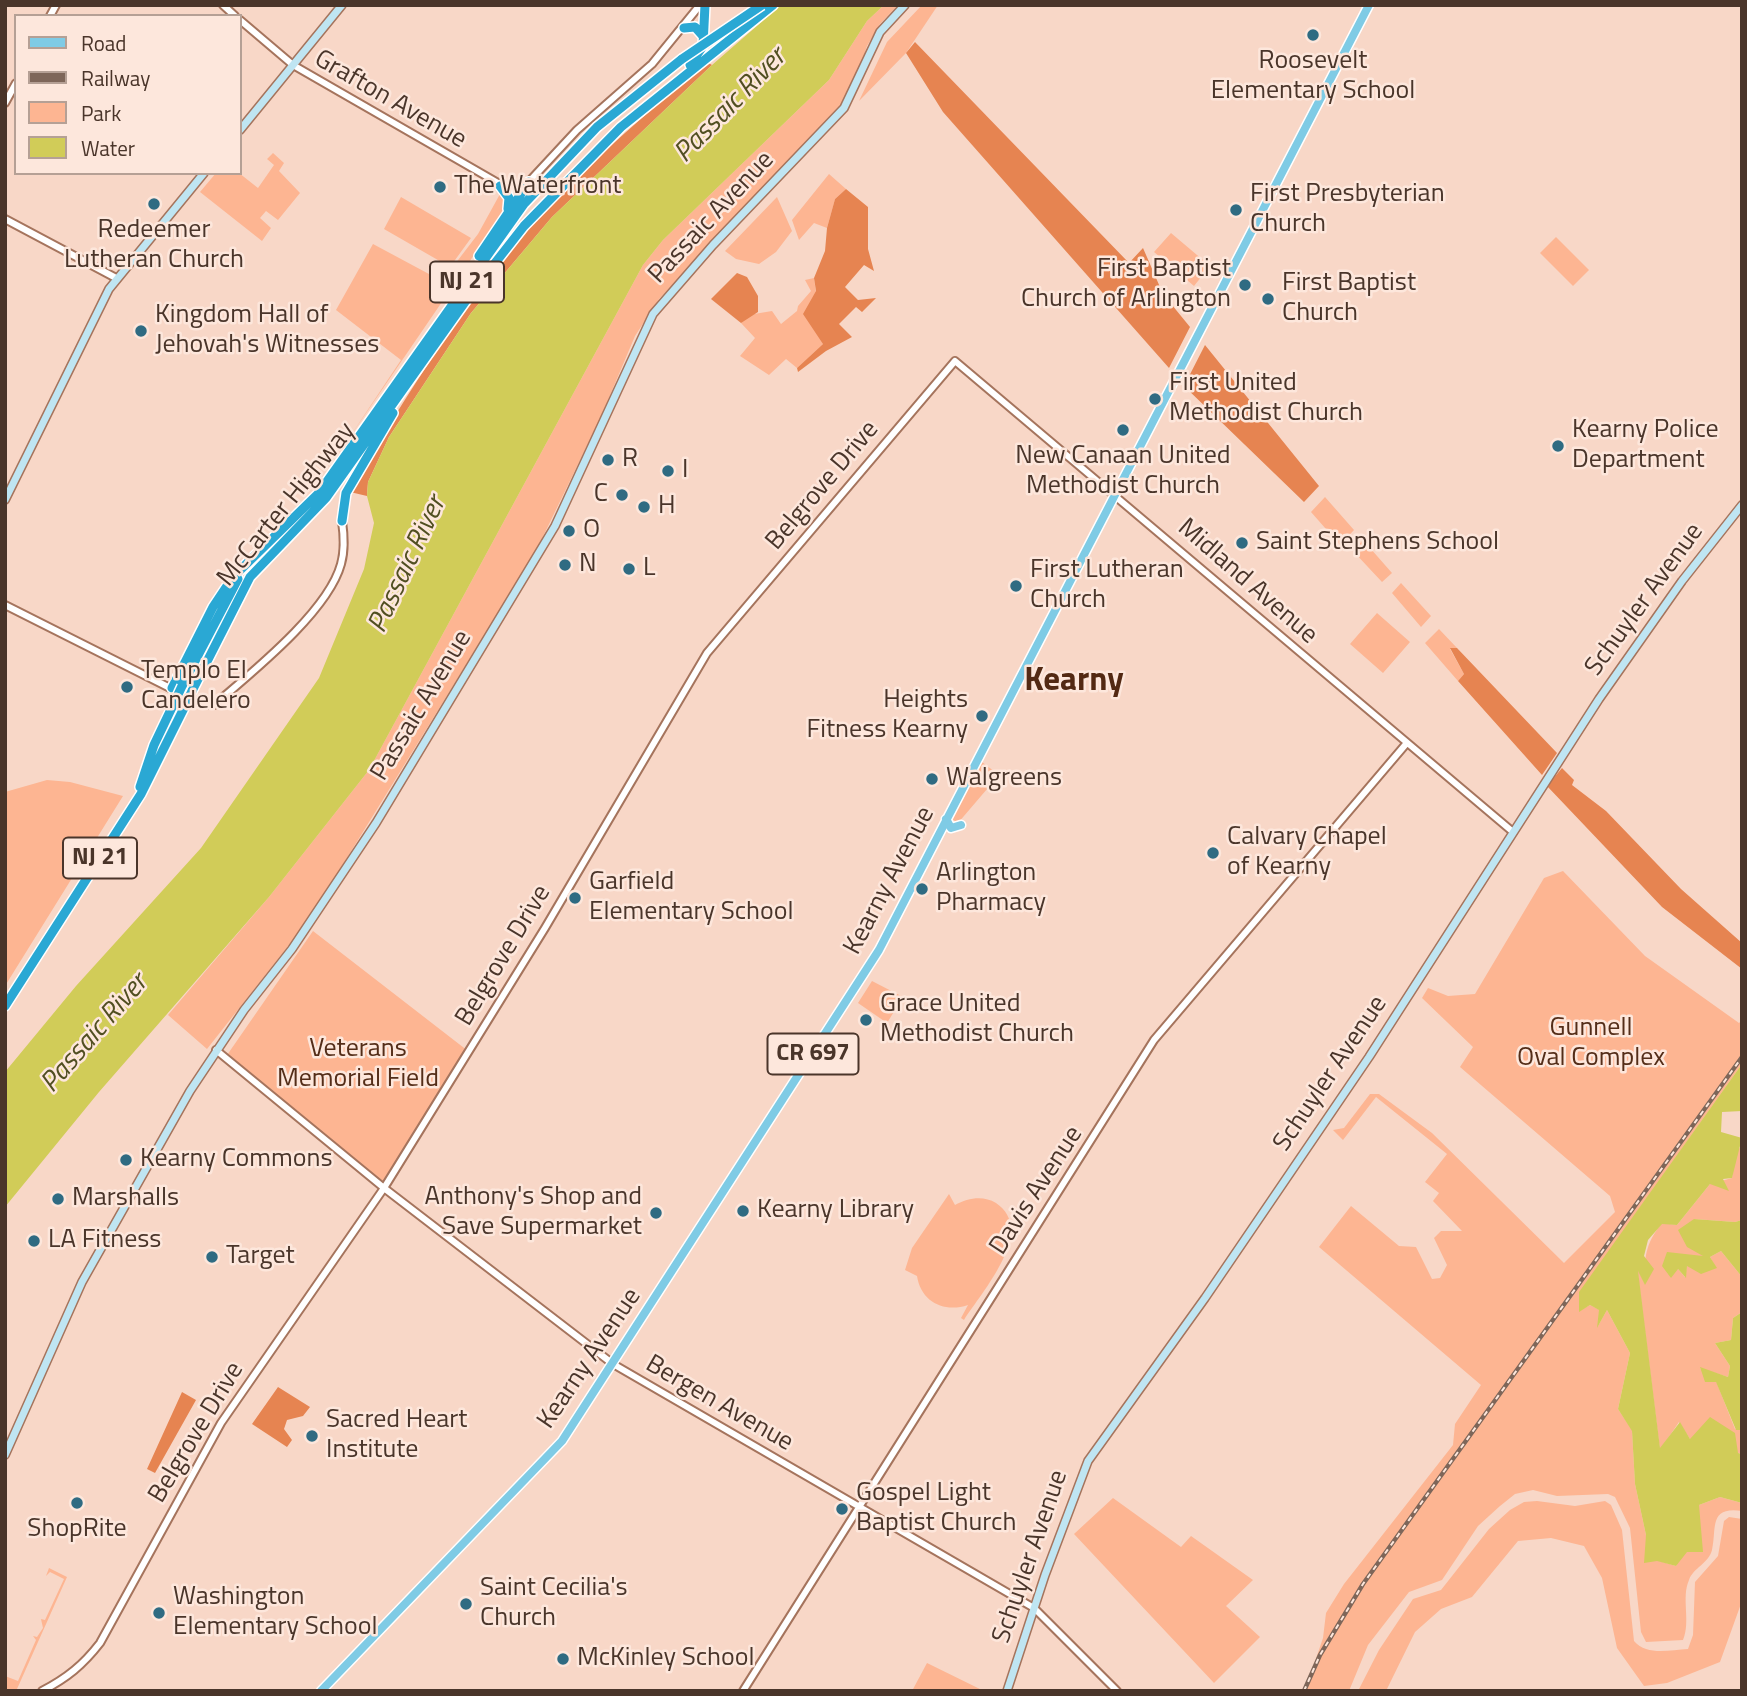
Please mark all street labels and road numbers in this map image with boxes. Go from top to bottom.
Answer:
street label: Grafton Avenue [308,44,472,156]
street label: Passaic Avenue [643,145,781,291]
road number: NJ 21 [430,262,504,302]
street label: Belgrove Drive [760,415,886,557]
street label: McCarter Highway [211,417,363,593]
street label: Midland Avenue [1171,513,1323,651]
street label: Schuyler Avenue [1579,518,1711,682]
street label: Passaic Avenue [365,625,479,787]
street label: Kearny Avenue [838,802,942,960]
road number: NJ 21 [63,838,137,878]
street label: Belgrove Drive [450,880,558,1032]
street label: Schuyler Avenue [1267,990,1395,1158]
road number: CR 697 [768,1034,858,1074]
street label: Davis Avenue [984,1121,1090,1261]
street label: Kearny Avenue [532,1283,648,1435]
street label: Bergen Avenue [640,1349,798,1459]
street label: Belgrove Drive [143,1357,251,1509]
street label: Schuyler Avenue [987,1466,1075,1648]

